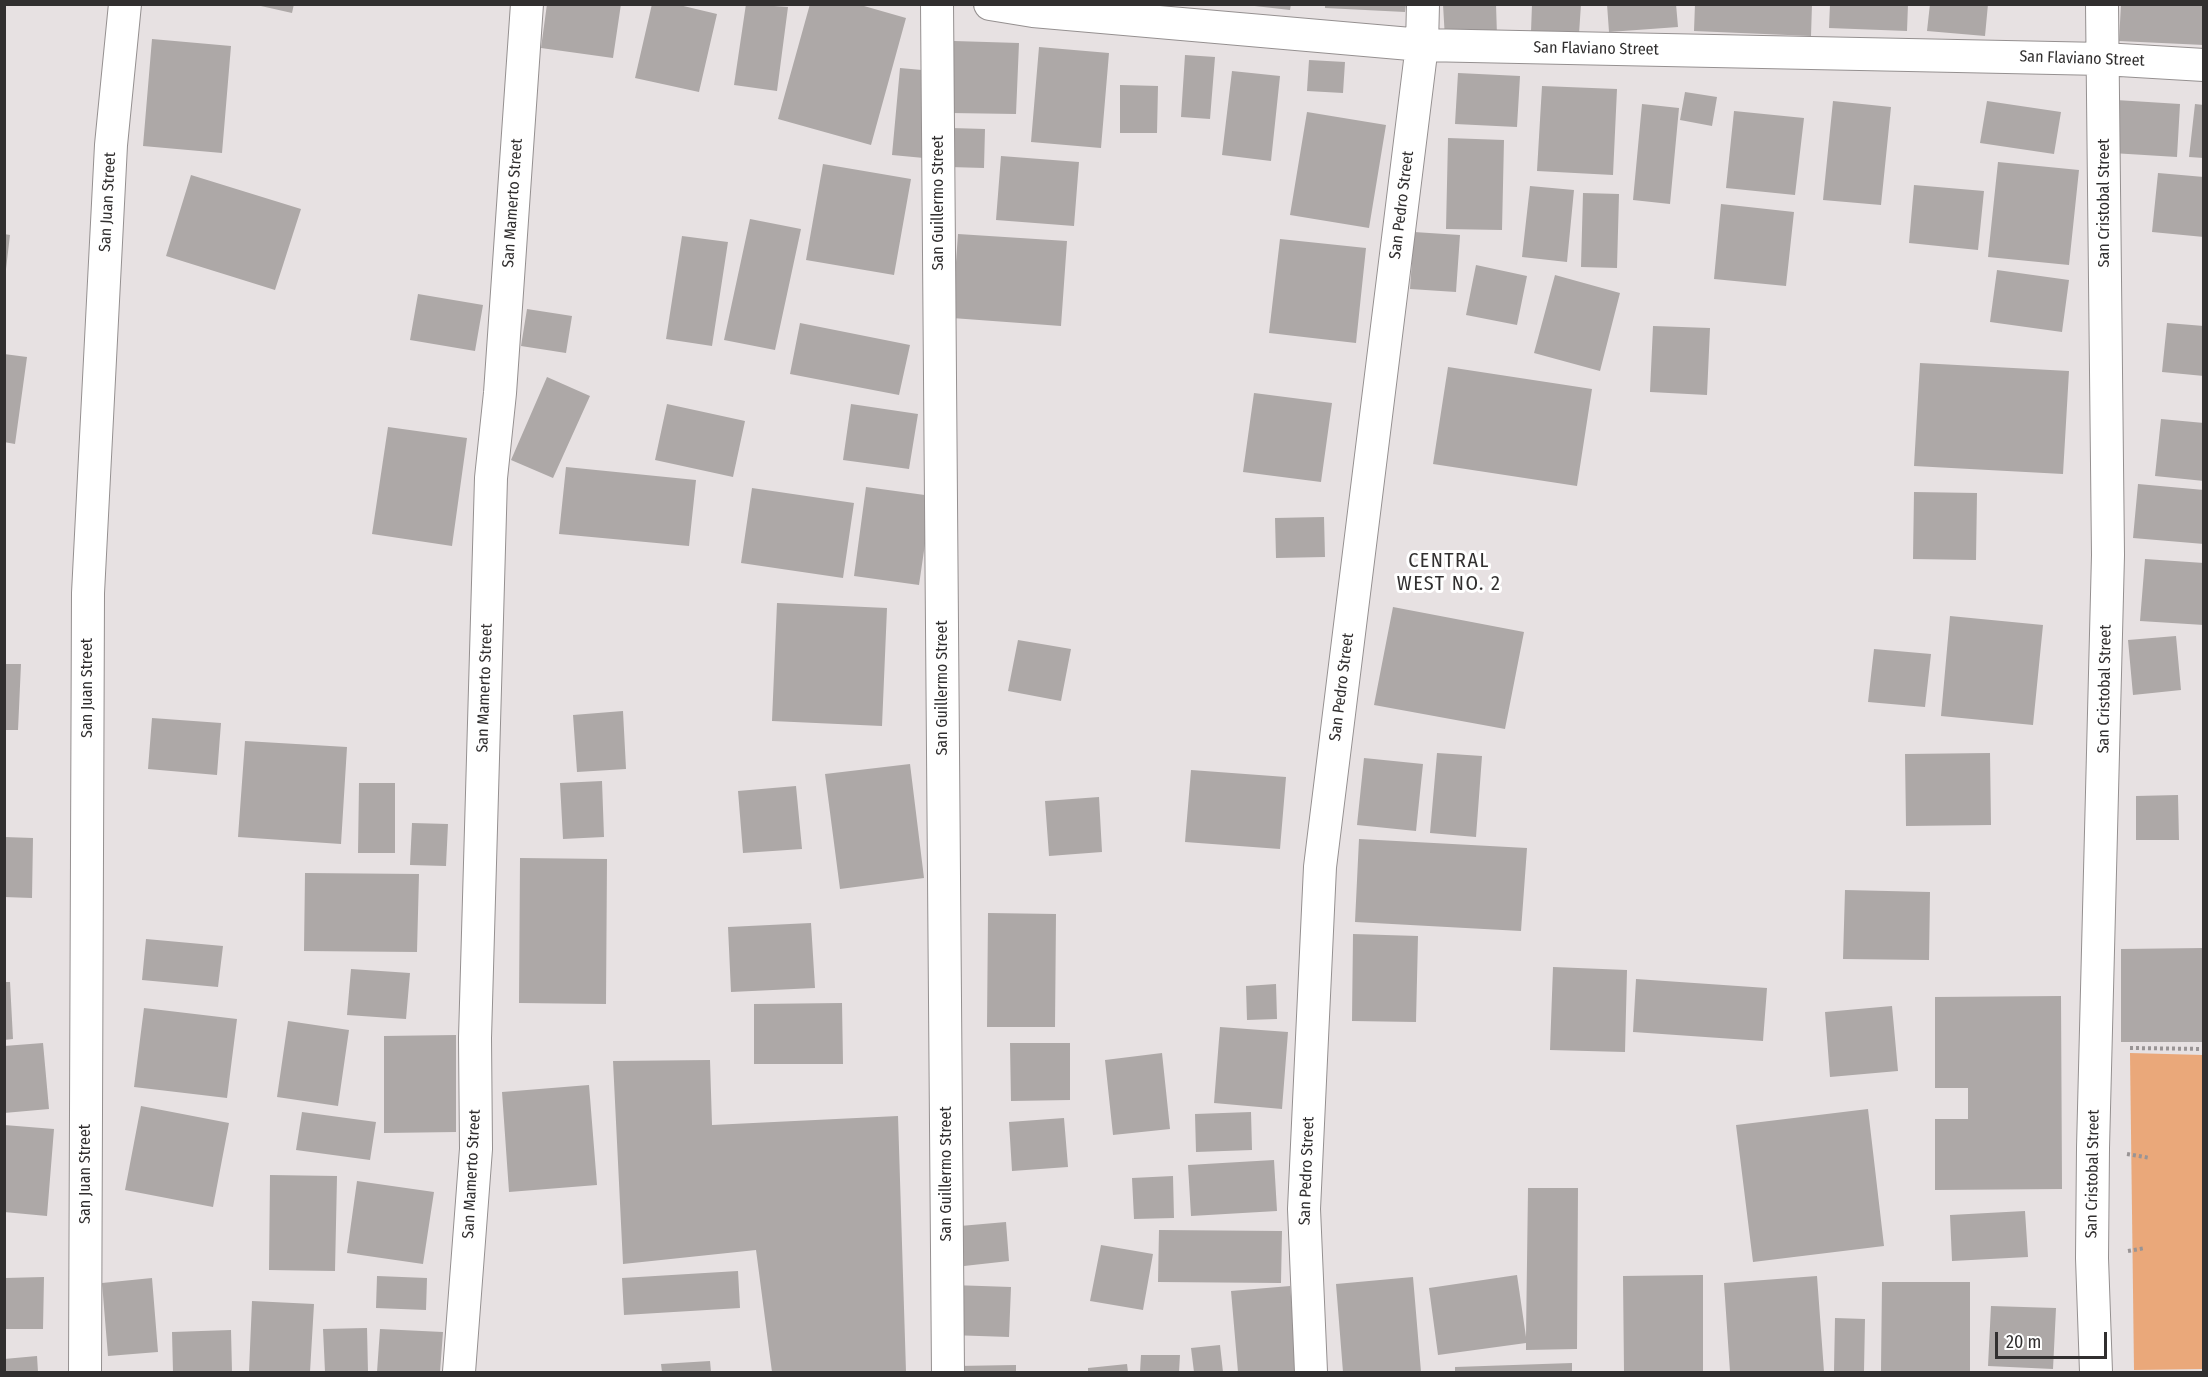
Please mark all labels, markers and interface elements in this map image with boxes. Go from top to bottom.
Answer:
street label: San Flaviano Street [1533,38,1659,60]
street label: San Flaviano Street [2019,47,2145,71]
street label: San Guillermo Street [929,135,949,271]
street label: San Mamerto Street [499,138,527,268]
street label: San Cristobal Street [2095,138,2115,268]
street label: San Pedro Street [1386,150,1418,260]
street label: San Juan Street [96,152,120,252]
district label: CENTRAL WEST NO. 2 [1397,549,1501,596]
street label: San Guillermo Street [933,620,953,756]
street label: San Mamerto Street [473,623,497,753]
street label: San Cristobal Street [2094,624,2116,754]
street label: San Pedro Street [1326,632,1358,742]
street label: San Juan Street [78,638,98,738]
street label: San Guillermo Street [937,1106,957,1242]
street label: San Mamerto Street [459,1109,485,1239]
street label: San Cristobal Street [2082,1109,2104,1239]
street label: San Pedro Street [1296,1116,1318,1226]
street label: San Juan Street [76,1124,96,1224]
scale bar [1998,1320,2110,1358]
text: 20 m [2006,1331,2041,1353]

